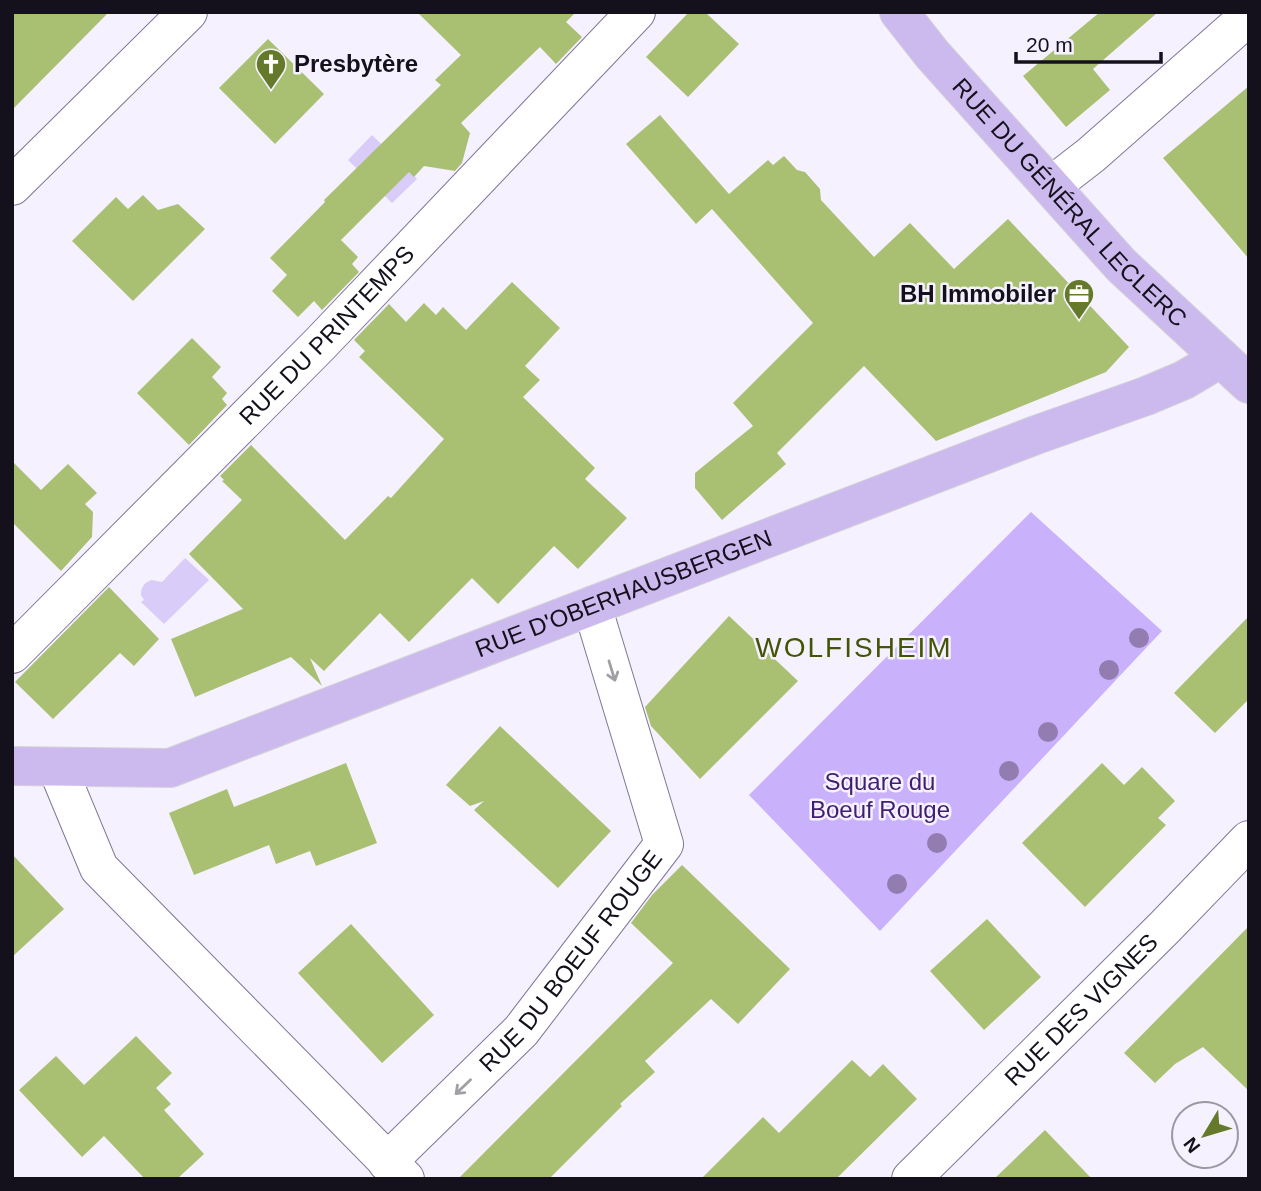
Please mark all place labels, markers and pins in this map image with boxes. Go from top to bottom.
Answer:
church icon: Presbytère [254,47,288,91]
place label: Presbytère [294,50,418,77]
office icon: BH Immobiler [1062,277,1096,321]
place label: BH Immobiler [900,280,1056,307]

